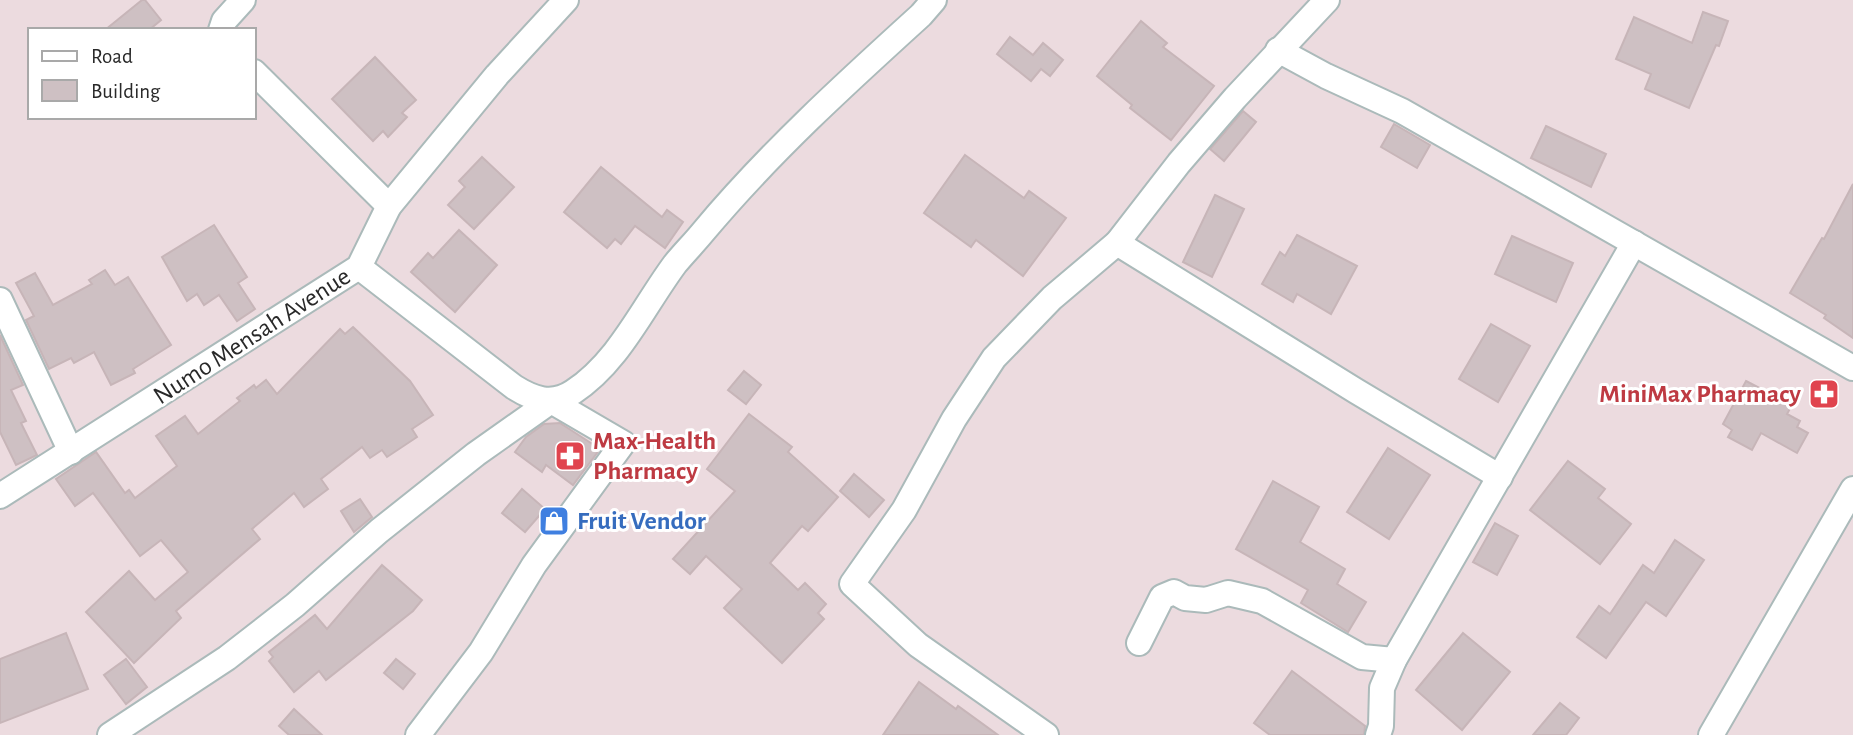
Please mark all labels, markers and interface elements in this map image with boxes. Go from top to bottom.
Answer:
legend [28,28,256,119]
text: Road [91,46,133,67]
text: Building [91,81,161,102]
street label: Numo Mensah Avenue [149,263,355,409]
pharmacy icon: MiniMax Pharmacy [1807,377,1841,411]
place label: MiniMax Pharmacy [1599,381,1801,407]
place label: Max-Health Pharmacy [593,428,716,484]
pharmacy icon: Max-Health Pharmacy [553,439,587,473]
shop icon: Fruit Vendor [537,504,571,538]
place label: Fruit Vendor [577,508,706,534]

